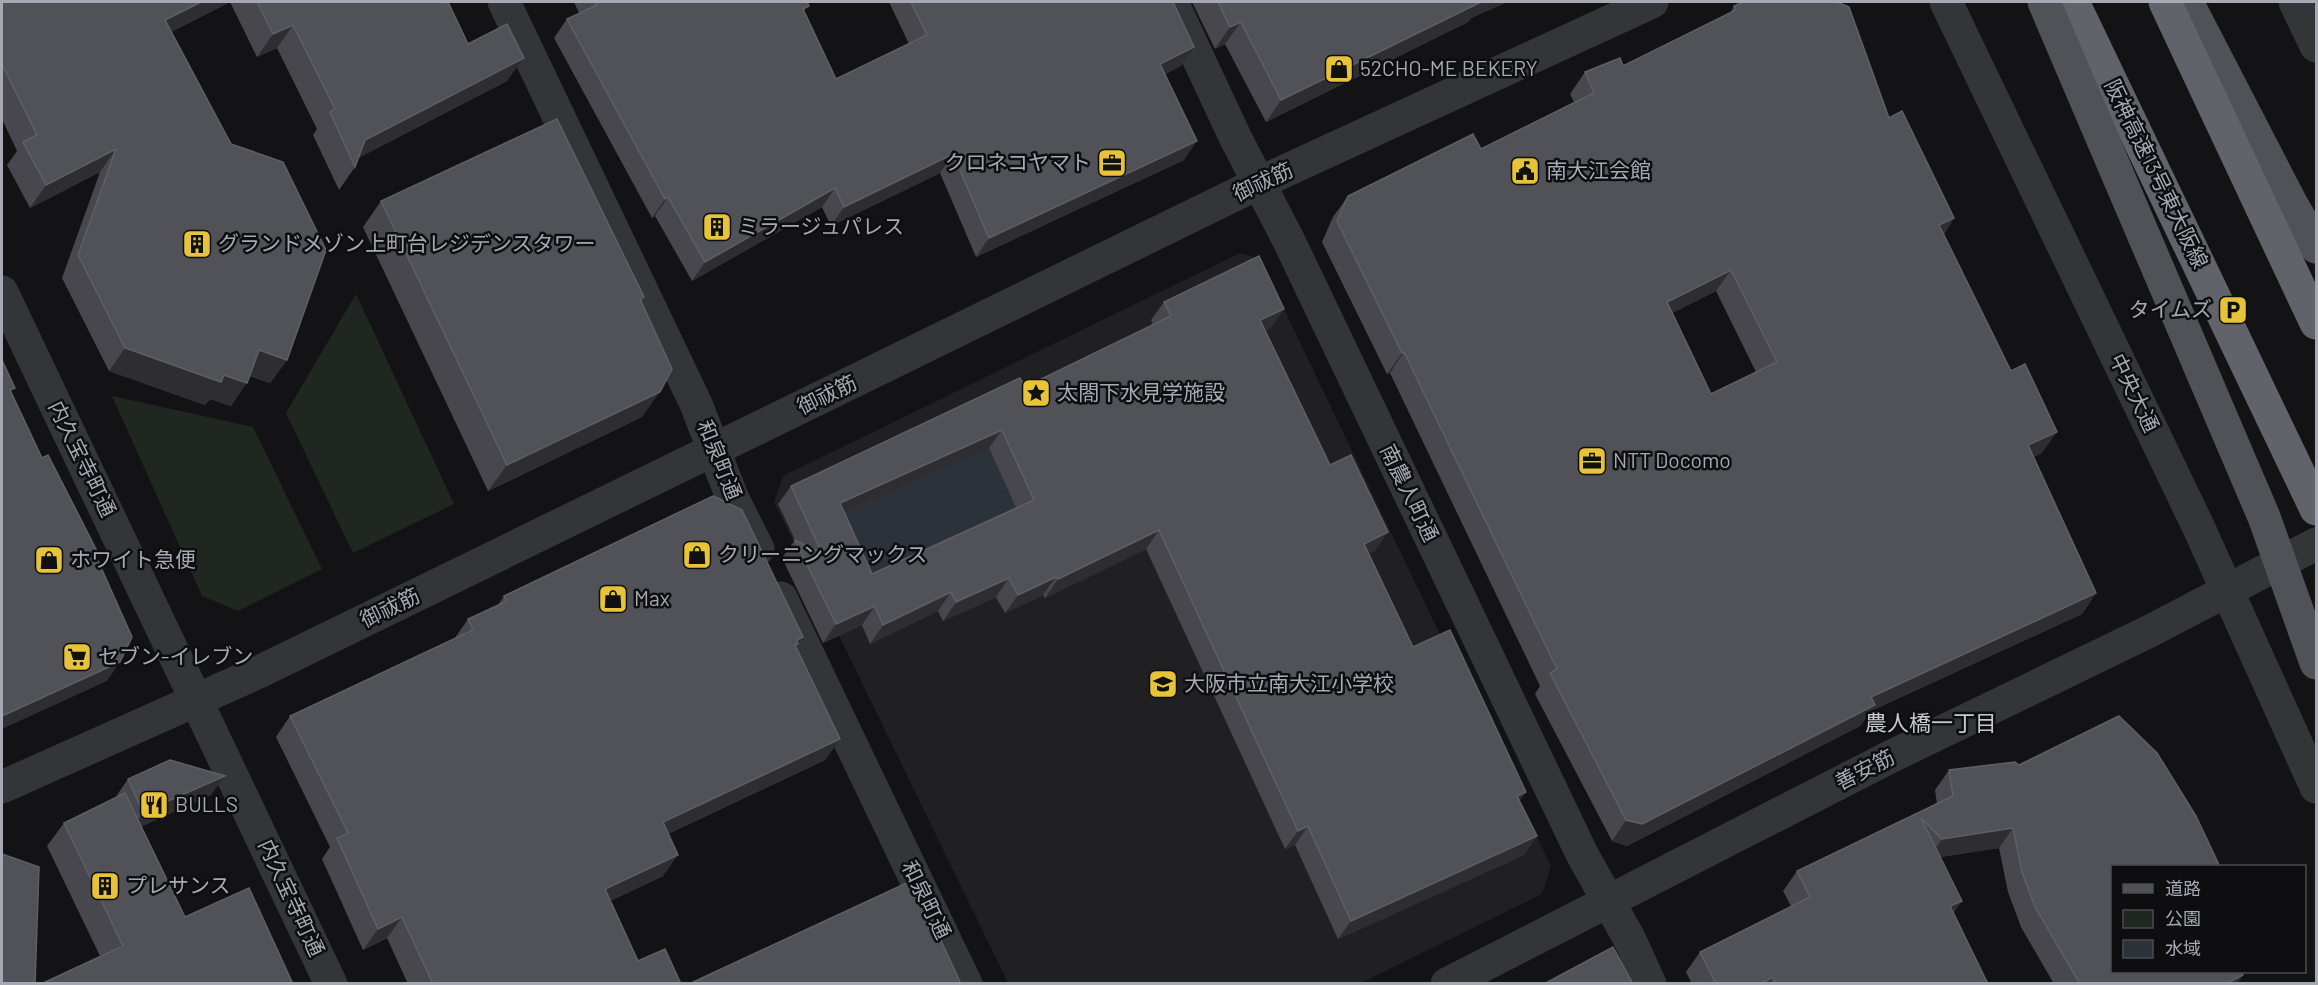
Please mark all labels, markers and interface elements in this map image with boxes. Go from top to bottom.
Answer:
shop icon: 52CHO-ME BEKERY [1323,53,1355,85]
place label: 52CHO-ME BEKERY [1360,55,1538,80]
street label: 阪神高速13号東大阪線 [2101,75,2214,272]
office icon: クロネコヤマト [1096,147,1128,179]
place label: クロネコヤマト [944,149,1091,174]
public building icon: 南大江会館 [1509,155,1541,187]
street label: 御祓筋 [1229,156,1296,205]
place label: 南大江会館 [1546,157,1651,182]
building icon: ミラージュパレス [701,211,733,243]
place label: ミラージュパレス [738,213,904,238]
building icon: グランドメゾン上町台レジデンスタワー [181,228,213,260]
place label: グランドメゾン上町台レジデンスタワー [218,230,596,255]
parking icon: タイムズ [2217,294,2249,326]
place label: タイムズ [2128,296,2212,321]
street label: 中央大通 [2106,349,2165,436]
street label: 御祓筋 [793,369,860,419]
place icon: 太閤下水見学施設 [1020,377,1052,409]
place label: 太閤下水見学施設 [1057,379,1225,404]
street label: 内久宝寺町通 [44,396,122,520]
street label: 和泉町通 [693,416,748,503]
street label: 南農人町通 [1376,440,1445,545]
office icon: NTT Docomo [1576,445,1608,477]
place label: NTT Docomo [1613,447,1731,472]
shop icon: クリーニングマックス [681,539,713,571]
place label: クリーニングマックス [718,541,927,566]
shop icon: ホワイト急便 [33,544,65,576]
place label: ホワイト急便 [70,546,196,571]
street label: 御祓筋 [356,582,423,632]
shop icon: Max [597,583,629,615]
place label: Max [634,585,670,610]
supermarket icon: セブン-イレブン [61,641,93,673]
place label: セブン-イレブン [98,643,253,668]
school or university icon: 大阪市立南大江小学校 [1147,668,1179,700]
place label: 大阪市立南大江小学校 [1184,670,1394,695]
district label: 農人橋一丁目 [1865,709,1997,735]
street label: 善安筋 [1831,743,1898,794]
restaurant icon: BULLS [138,789,170,821]
place label: BULLS [175,791,238,816]
street label: 内久宝寺町通 [254,835,330,960]
street label: 和泉町通 [898,856,957,943]
legend [2111,865,2306,973]
building icon: プレサンス [89,870,121,902]
place label: プレサンス [126,872,231,897]
text: 道路 [2165,877,2201,899]
text: 公園 [2165,907,2201,929]
text: 水域 [2165,937,2201,959]

